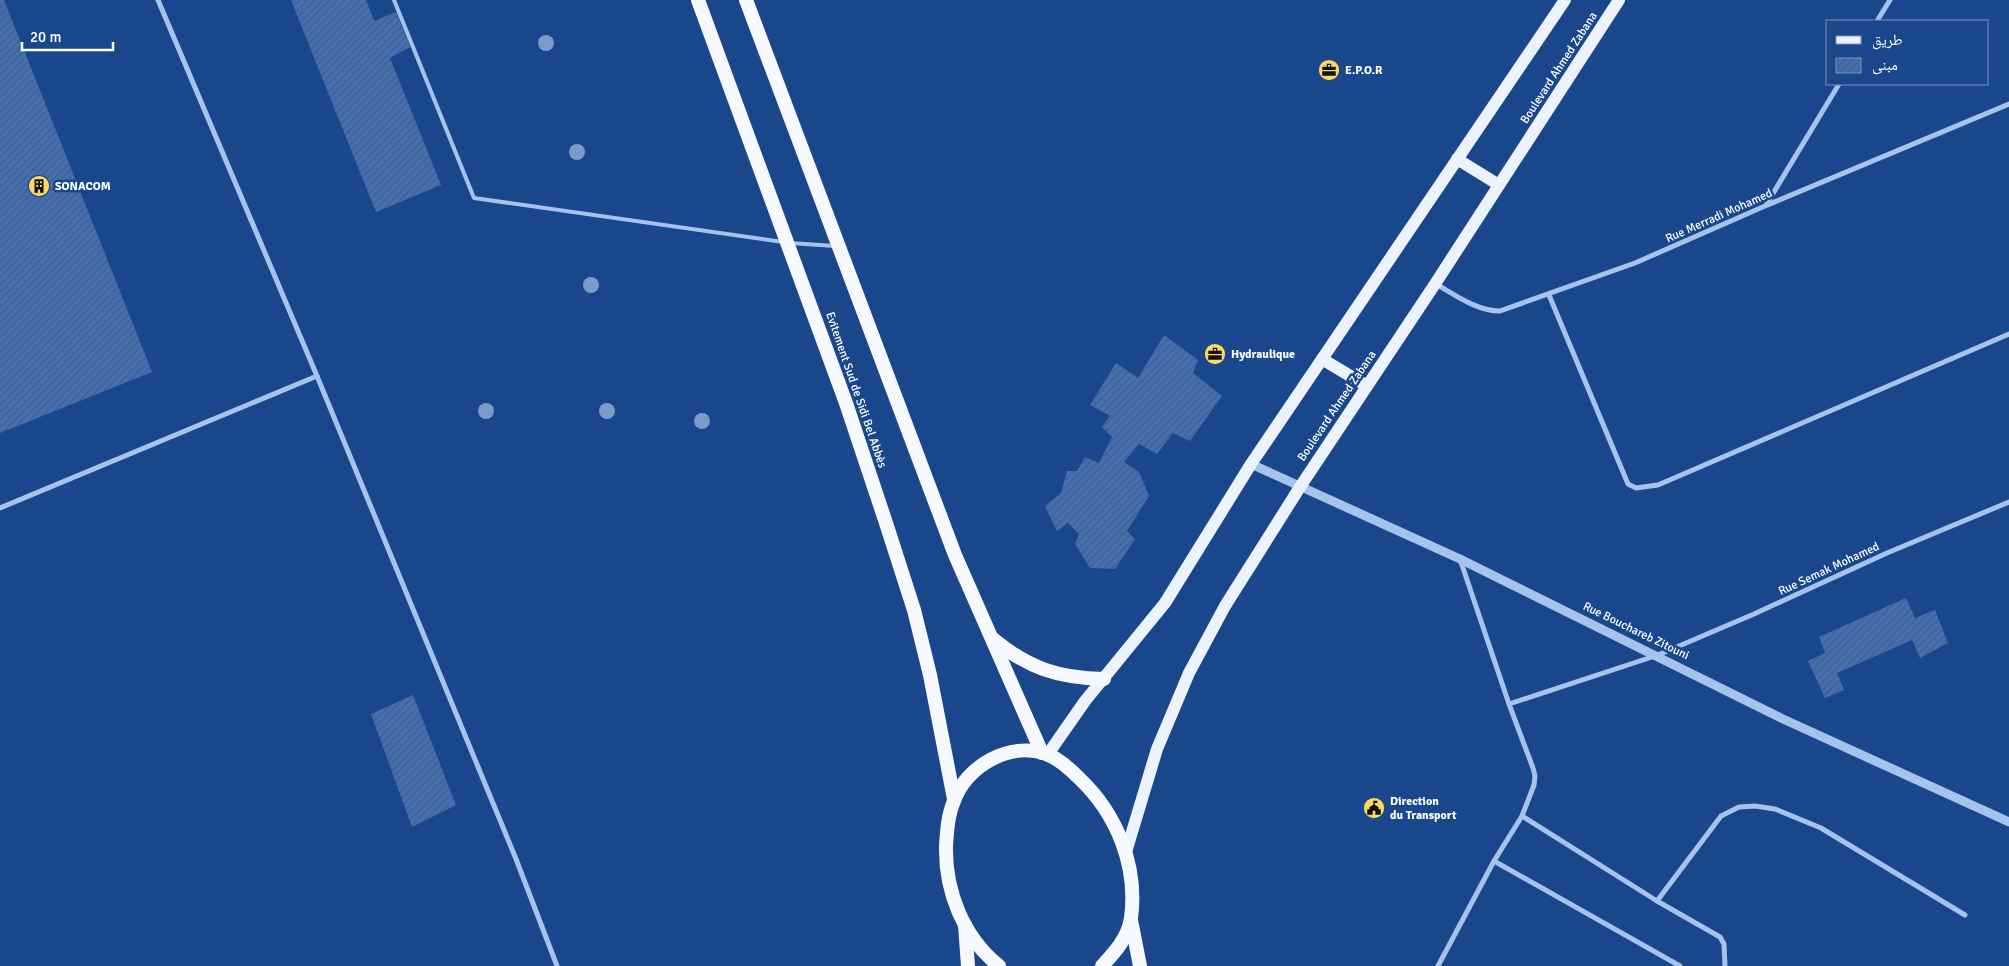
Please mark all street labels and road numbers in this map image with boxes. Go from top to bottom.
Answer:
street label: Boulevard Ahmed Zabana [1517,9,1601,127]
street label: Rue Merradi Mohamed [1663,186,1775,246]
street label: Evitement Sud de Sidi Bel Abbès [822,310,890,470]
street label: Boulevard Ahmed Zabana [1294,348,1380,464]
street label: Rue Semak Mohamed [1776,539,1882,599]
street label: Rue Bouchareb Zitouni [1580,599,1692,663]

